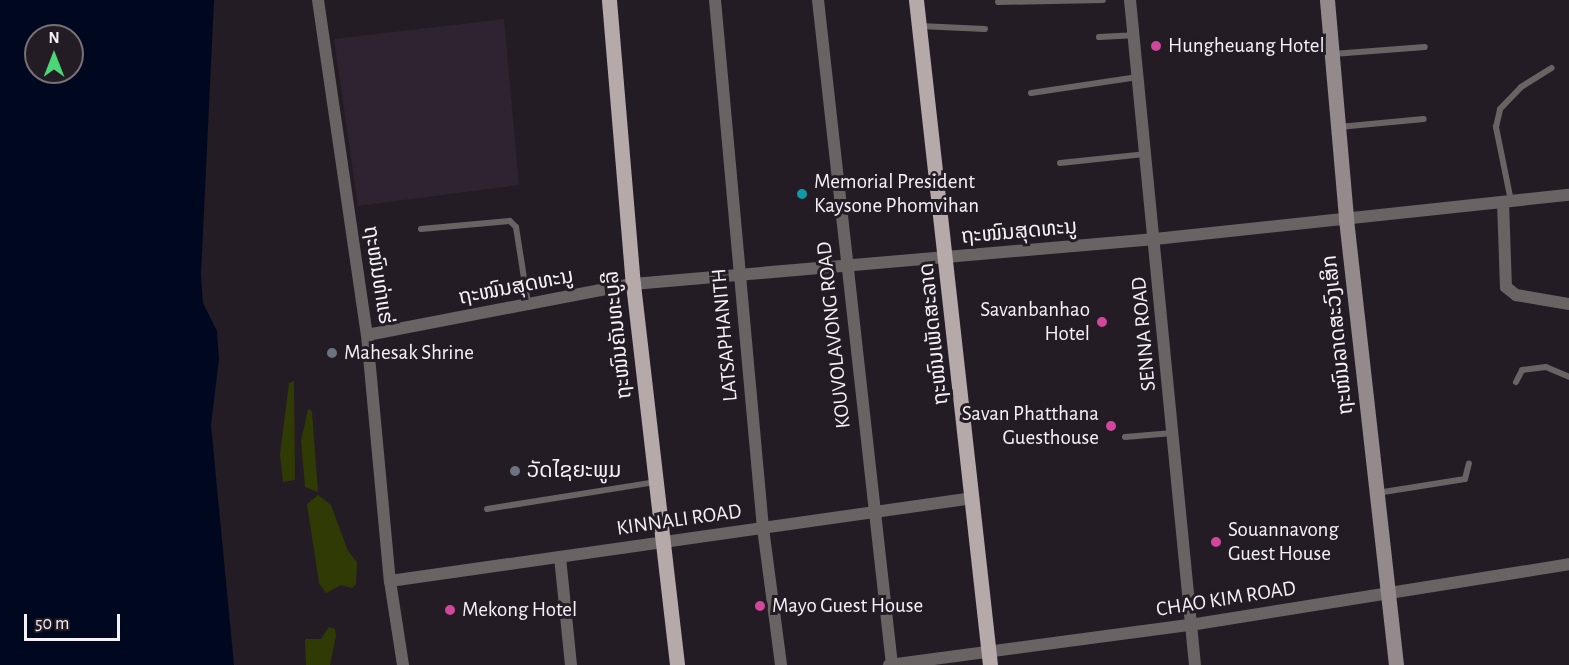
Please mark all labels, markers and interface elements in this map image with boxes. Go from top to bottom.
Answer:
north arrow [24,24,84,84]
text: N [48,30,60,46]
place label: Hungheuang Hotel [1168,33,1325,59]
marker: Hungheuang Hotel [1149,39,1163,53]
place label: Memorial President Kaysone Phomvihan [814,169,979,219]
marker: Memorial President Kaysone Phomvihan [795,187,809,201]
street label: ຖະໜົນສຸດທະນູ [960,214,1078,250]
street label: ຖະໜົນທ່າແຮ່ [358,224,398,326]
street label: KOUVOLAVONG ROAD [812,240,856,430]
street label: ຖະໜົນລາດສະວົງເສິກ [1317,254,1359,416]
street label: ຖະໜົນເພັດສະລາດ [914,262,954,406]
street label: ຖະໜົນສຸດທະນູ [456,264,576,310]
street label: LATSAPHANITH [707,267,743,403]
street label: ຖະໜົນຄັນທະບູລີ [599,270,637,400]
street label: SENNA ROAD [1126,276,1162,392]
place label: Savanbanhao Hotel [980,297,1090,347]
marker: Savanbanhao Hotel [1095,315,1109,329]
place label: Mahesak Shrine [344,340,474,366]
marker: Mahesak Shrine [325,346,339,360]
place label: Savan Phatthana Guesthouse [962,401,1099,451]
marker: Savan Phatthana Guesthouse [1104,419,1118,433]
place label: ວັດໄຊຍະພູມ [527,458,621,484]
marker: ວັດໄຊຍະພູມ [508,464,522,478]
street label: KINNALI ROAD [615,499,743,541]
place label: Souannavong Guest House [1228,517,1339,567]
marker: Souannavong Guest House [1209,535,1223,549]
street label: CHAO KIM ROAD [1154,576,1298,622]
place label: Mayo Guest House [772,593,923,619]
place label: Mekong Hotel [462,597,577,623]
marker: Mayo Guest House [753,599,767,613]
scale bar [27,602,123,640]
marker: Mekong Hotel [443,603,457,617]
text: 50 m [35,615,69,633]

